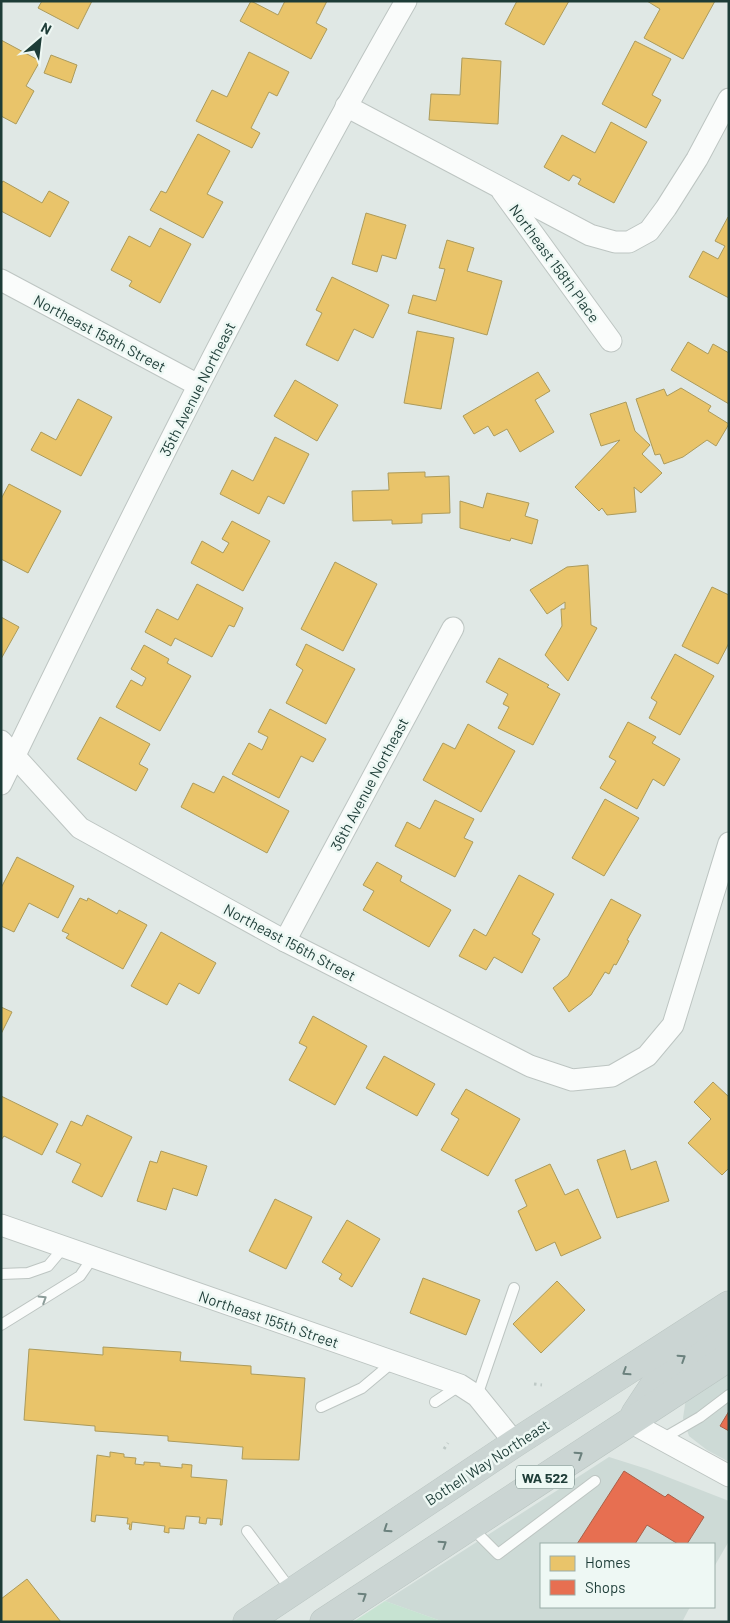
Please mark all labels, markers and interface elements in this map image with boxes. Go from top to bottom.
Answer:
north arrow [15,15,65,65]
text: N [38,18,54,38]
street label: Northeast 158th Place [506,200,604,326]
street label: Northeast 158th Street [31,291,169,375]
street label: 35th Avenue Northeast [155,319,239,459]
street label: 36th Avenue Northeast [326,714,412,854]
street label: Northeast 156th Street [221,900,359,984]
street label: Northeast 155th Street [197,1287,341,1351]
one-way arrow [37,1296,46,1306]
one-way arrow [677,1355,686,1364]
one-way arrow [622,1366,631,1376]
street label: Bothell Way Northeast [422,1415,552,1509]
one-way arrow [573,1452,583,1461]
road number: WA 522 [516,1465,574,1488]
one-way arrow [383,1523,393,1532]
one-way arrow [438,1541,447,1550]
legend [540,1543,715,1608]
text: Homes [585,1553,630,1571]
text: Shops [585,1578,625,1596]
one-way arrow [357,1593,367,1602]

